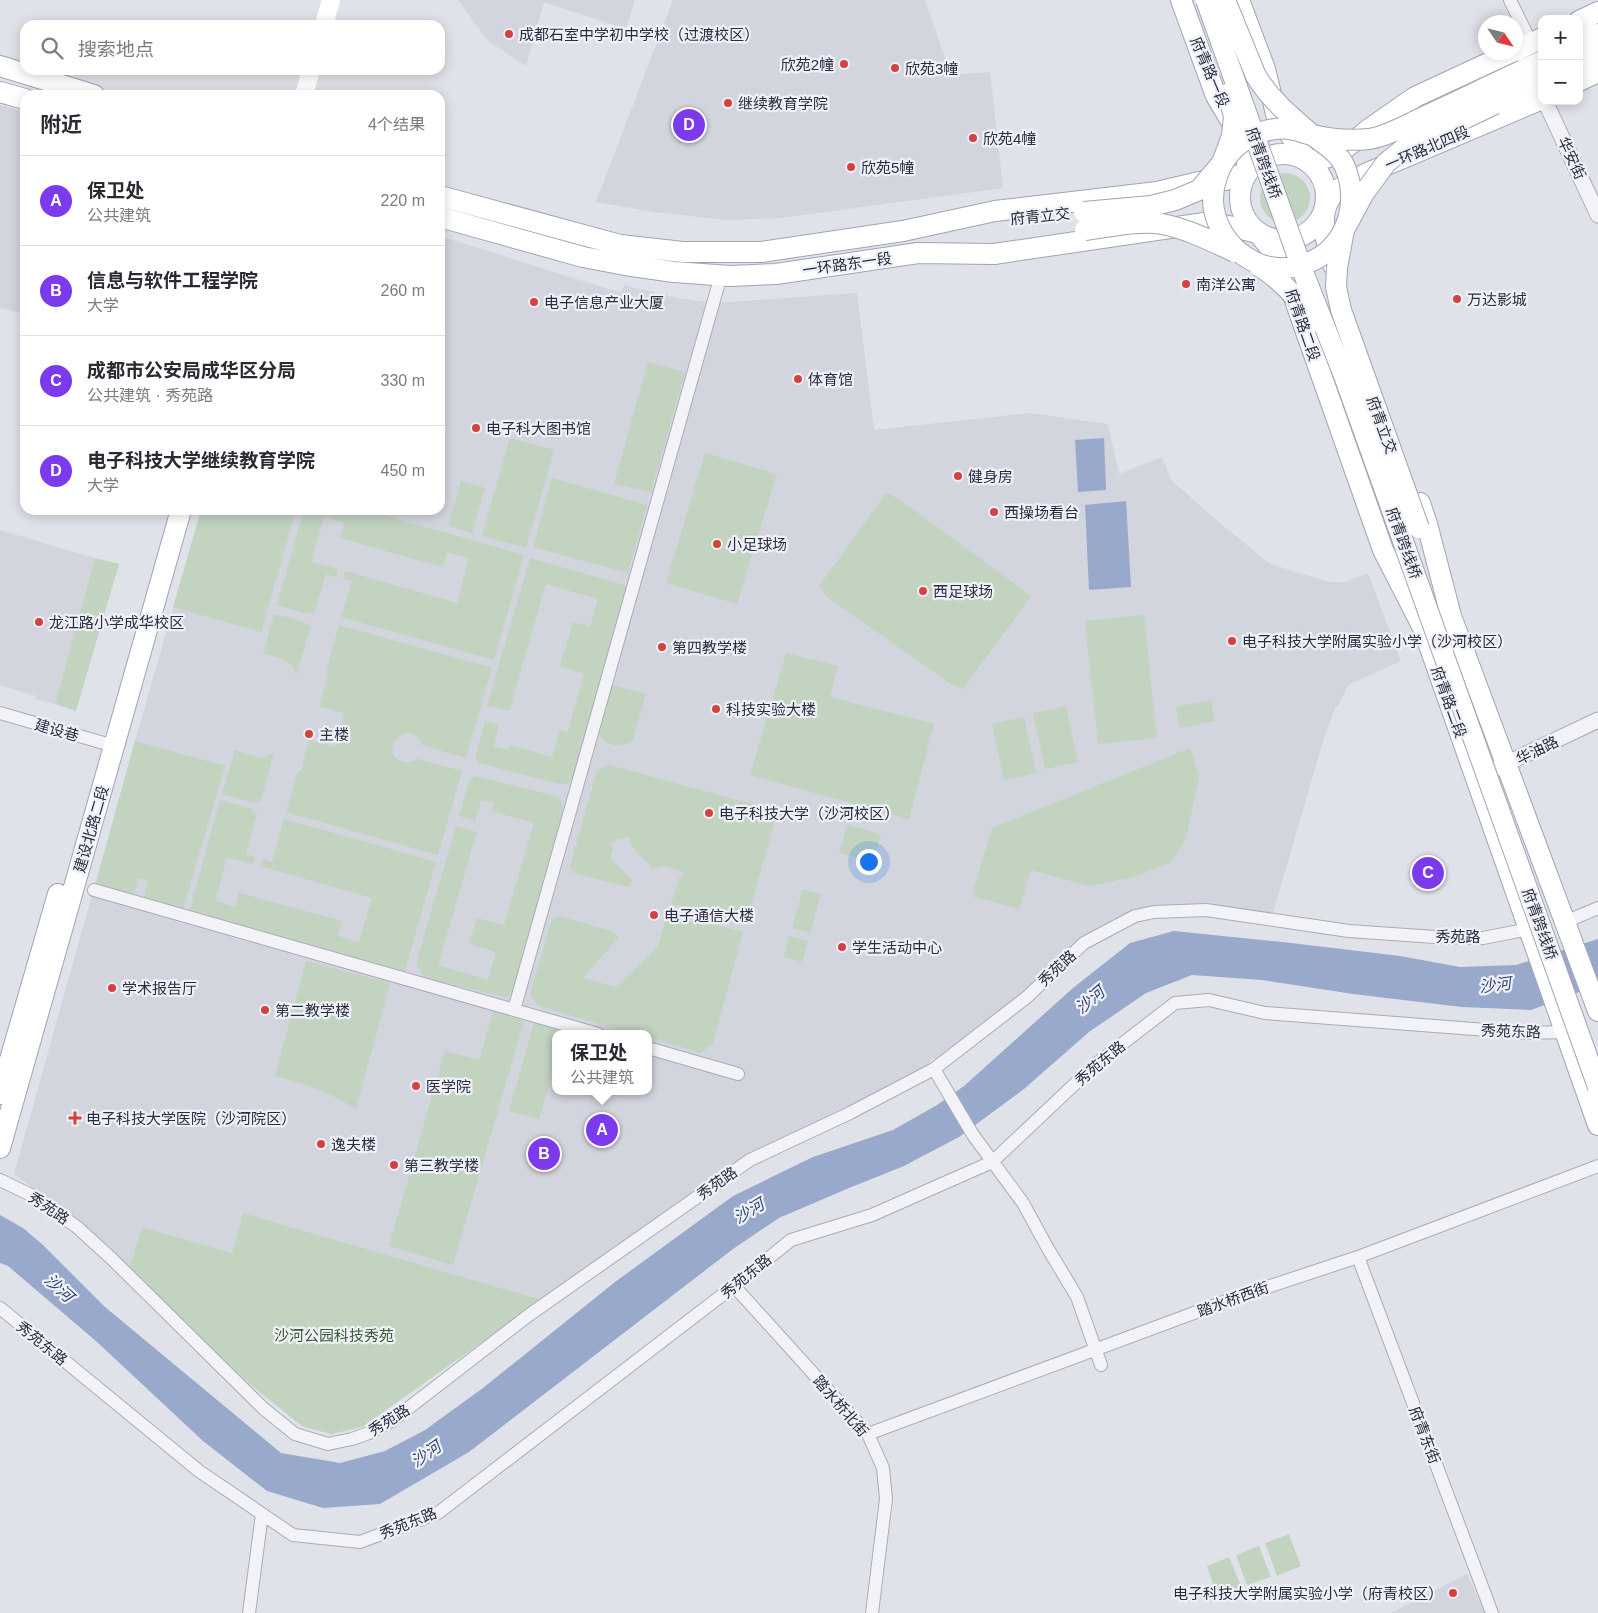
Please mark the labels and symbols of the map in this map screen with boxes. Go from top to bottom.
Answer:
north arrow [1478,15,1523,60]
place label: 成都石室中学初中学校（过渡校区） [519,26,759,43]
marker: 成都石室中学初中学校（过渡校区） [503,28,515,40]
street label: 府青路一段 [1188,34,1232,110]
place label: 欣苑2幢 [781,56,834,73]
marker: 欣苑2幢 [838,58,850,70]
place label: 欣苑3幢 [905,60,958,77]
marker: 欣苑3幢 [889,62,901,74]
place label: 继续教育学院 [738,95,828,112]
marker: 继续教育学院 [722,97,734,109]
pin: D [673,106,705,144]
street label: 一环路北四段 [1382,123,1472,173]
street label: 府青跨线桥 [1243,125,1285,201]
place label: 欣苑4幢 [983,130,1036,147]
marker: 欣苑4幢 [967,132,979,144]
street label: 华安街 [1555,134,1589,182]
place label: 欣苑5幢 [861,159,914,176]
marker: 欣苑5幢 [845,161,857,173]
street label: 府青立交 [1009,204,1071,228]
street label: 一环路东一段 [801,249,893,279]
place label: 南洋公寓 [1196,276,1256,293]
marker: 南洋公寓 [1180,278,1192,290]
street label: 府青路二段 [1283,287,1323,363]
place label: 万达影城 [1467,291,1527,308]
marker: 万达影城 [1451,293,1463,305]
place label: 电子信息产业大厦 [544,294,664,311]
marker: 电子信息产业大厦 [528,296,540,308]
place label: 体育馆 [808,371,853,388]
marker: 体育馆 [792,373,804,385]
street label: 府青立交 [1364,394,1400,456]
place label: 电子科大图书馆 [486,420,591,437]
marker: 电子科大图书馆 [470,422,482,434]
place label: 健身房 [968,468,1013,485]
marker: 健身房 [952,470,964,482]
place label: 西操场看台 [1004,504,1079,521]
street label: 府青跨线桥 [1383,505,1425,581]
marker: 西操场看台 [988,506,1000,518]
place label: 小足球场 [727,536,787,553]
marker: 小足球场 [711,538,723,550]
place label: 西足球场 [933,583,993,600]
marker: 西足球场 [917,585,929,597]
place label: 龙江路小学成华校区 [49,614,184,631]
marker: 龙江路小学成华校区 [33,616,45,628]
place label: 电子科技大学附属实验小学（沙河校区） [1242,633,1512,650]
marker: 电子科技大学附属实验小学（沙河校区） [1226,635,1238,647]
place label: 第四教学楼 [672,639,747,656]
marker: 第四教学楼 [656,641,668,653]
street label: 府青路二段 [1428,664,1470,740]
place label: 科技实验大楼 [726,701,816,718]
marker: 科技实验大楼 [710,703,722,715]
street label: 建设巷 [33,716,81,744]
place label: 主楼 [319,726,349,743]
marker: 主楼 [303,728,315,740]
street label: 华油路 [1513,732,1561,768]
street label: 建设北路二段 [70,783,112,875]
place label: 电子科技大学（沙河校区） [719,805,899,822]
marker: 电子科技大学（沙河校区） [703,807,715,819]
your location [856,849,882,875]
pin: C [1412,854,1444,892]
street label: 府青跨线桥 [1519,886,1561,962]
place label: 电子通信大楼 [664,907,754,924]
marker: 电子通信大楼 [648,909,660,921]
street label: 秀苑路 [1435,928,1481,945]
place label: 学生活动中心 [852,939,942,956]
marker: 学生活动中心 [836,941,848,953]
street label: 秀苑路 [1035,946,1079,990]
water label: 沙河 [1478,974,1515,995]
place label: 学术报告厅 [122,980,197,997]
water label: 沙河 [1072,981,1110,1017]
marker: 学术报告厅 [106,982,118,994]
place label: 第二教学楼 [275,1002,350,1019]
marker: 第二教学楼 [259,1004,271,1016]
street label: 秀苑东路 [1481,1021,1541,1041]
street label: 秀苑东路 [1072,1037,1128,1089]
place label: 医学院 [426,1078,471,1095]
marker: 医学院 [410,1080,422,1092]
place label: 电子科技大学医院（沙河院区） [86,1110,296,1127]
marker: 电子科技大学医院（沙河院区） [68,1111,82,1125]
pin: A [586,1111,618,1149]
pin: B [528,1135,560,1173]
place label: 逸夫楼 [331,1136,376,1153]
marker: 逸夫楼 [315,1138,327,1150]
place label: 第三教学楼 [404,1157,479,1174]
marker: 第三教学楼 [388,1159,400,1171]
street label: 秀苑路 [694,1163,740,1203]
street label: 秀苑路 [26,1188,72,1228]
water label: 沙河 [731,1194,770,1227]
street label: 秀苑东路 [717,1251,775,1301]
water label: 沙河 [41,1271,79,1307]
street label: 踏水桥西街 [1195,1278,1271,1320]
street label: 秀苑东路 [13,1318,71,1368]
park label: 沙河公园科技秀苑 [274,1327,394,1344]
street label: 踏水桥北街 [810,1372,872,1440]
street label: 秀苑路 [365,1401,413,1439]
street label: 府青东街 [1406,1404,1444,1466]
water label: 沙河 [408,1436,446,1470]
street label: 秀苑东路 [377,1504,439,1542]
place label: 电子科技大学附属实验小学（府青校区） [1173,1585,1443,1602]
marker: 电子科技大学附属实验小学（府青校区） [1447,1587,1459,1599]

